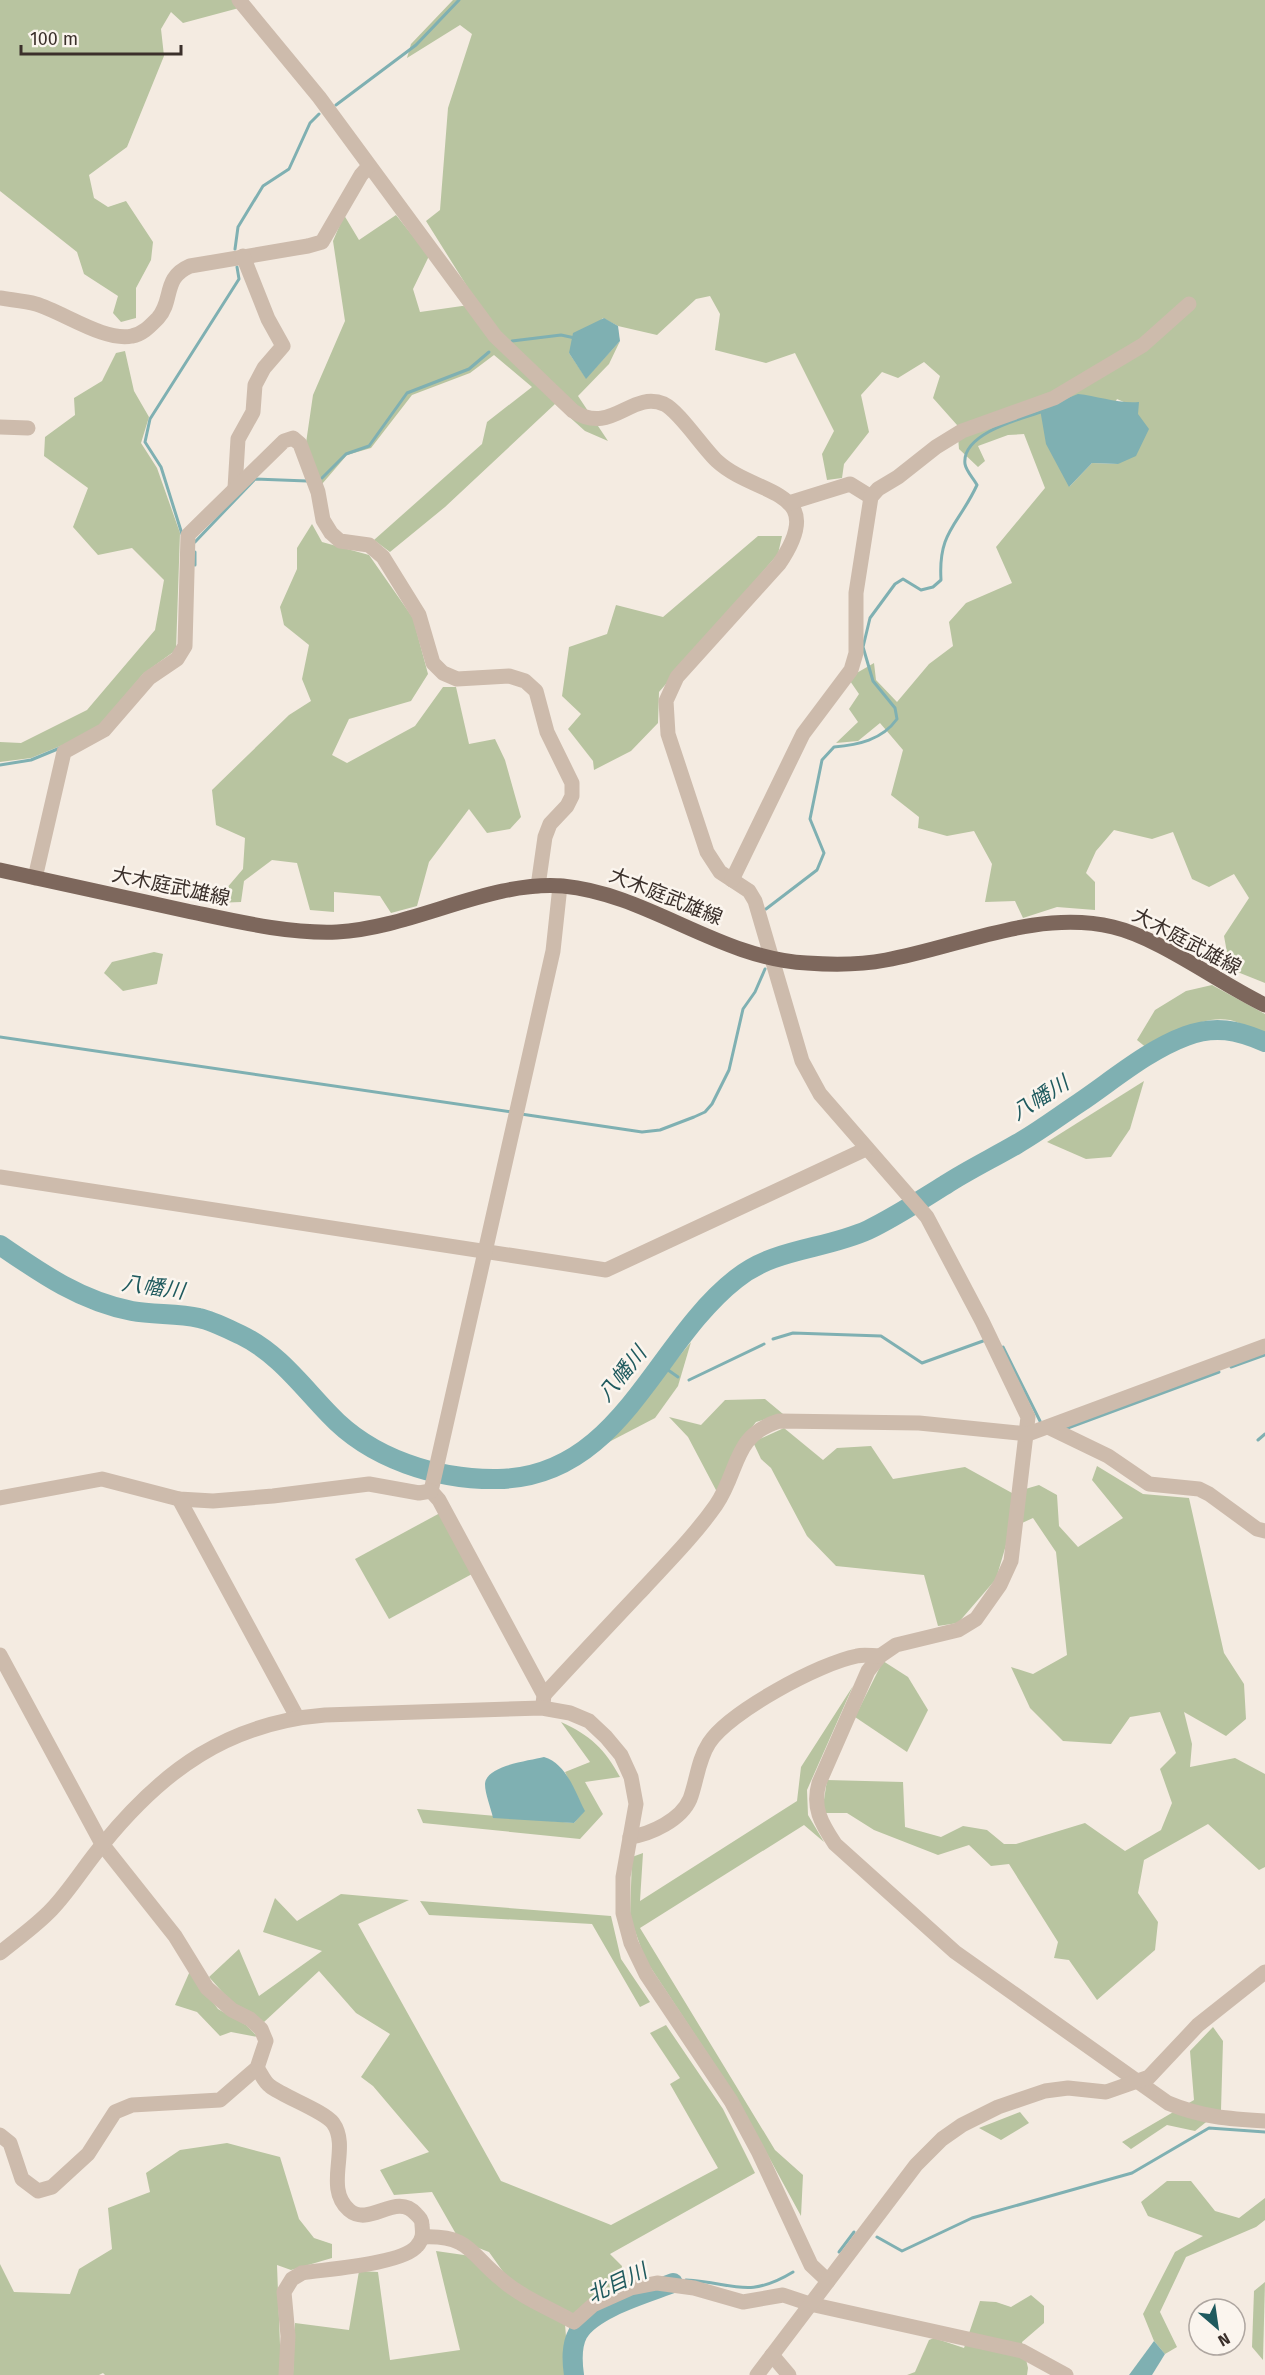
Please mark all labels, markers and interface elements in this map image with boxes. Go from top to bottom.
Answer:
scale bar [21,18,182,56]
text: 100 m [30,28,78,50]
street label: 大木庭武雄線 [110,862,232,910]
street label: 大木庭武雄線 [606,862,726,930]
street label: 大木庭武雄線 [1128,902,1246,980]
water label: 八幡川 [1006,1069,1075,1126]
water label: 八幡川 [120,1270,188,1305]
water label: 八幡川 [592,1340,653,1407]
water label: 北目川 [583,2257,653,2308]
north arrow [1187,2297,1247,2357]
text: N [1215,2329,1233,2351]

